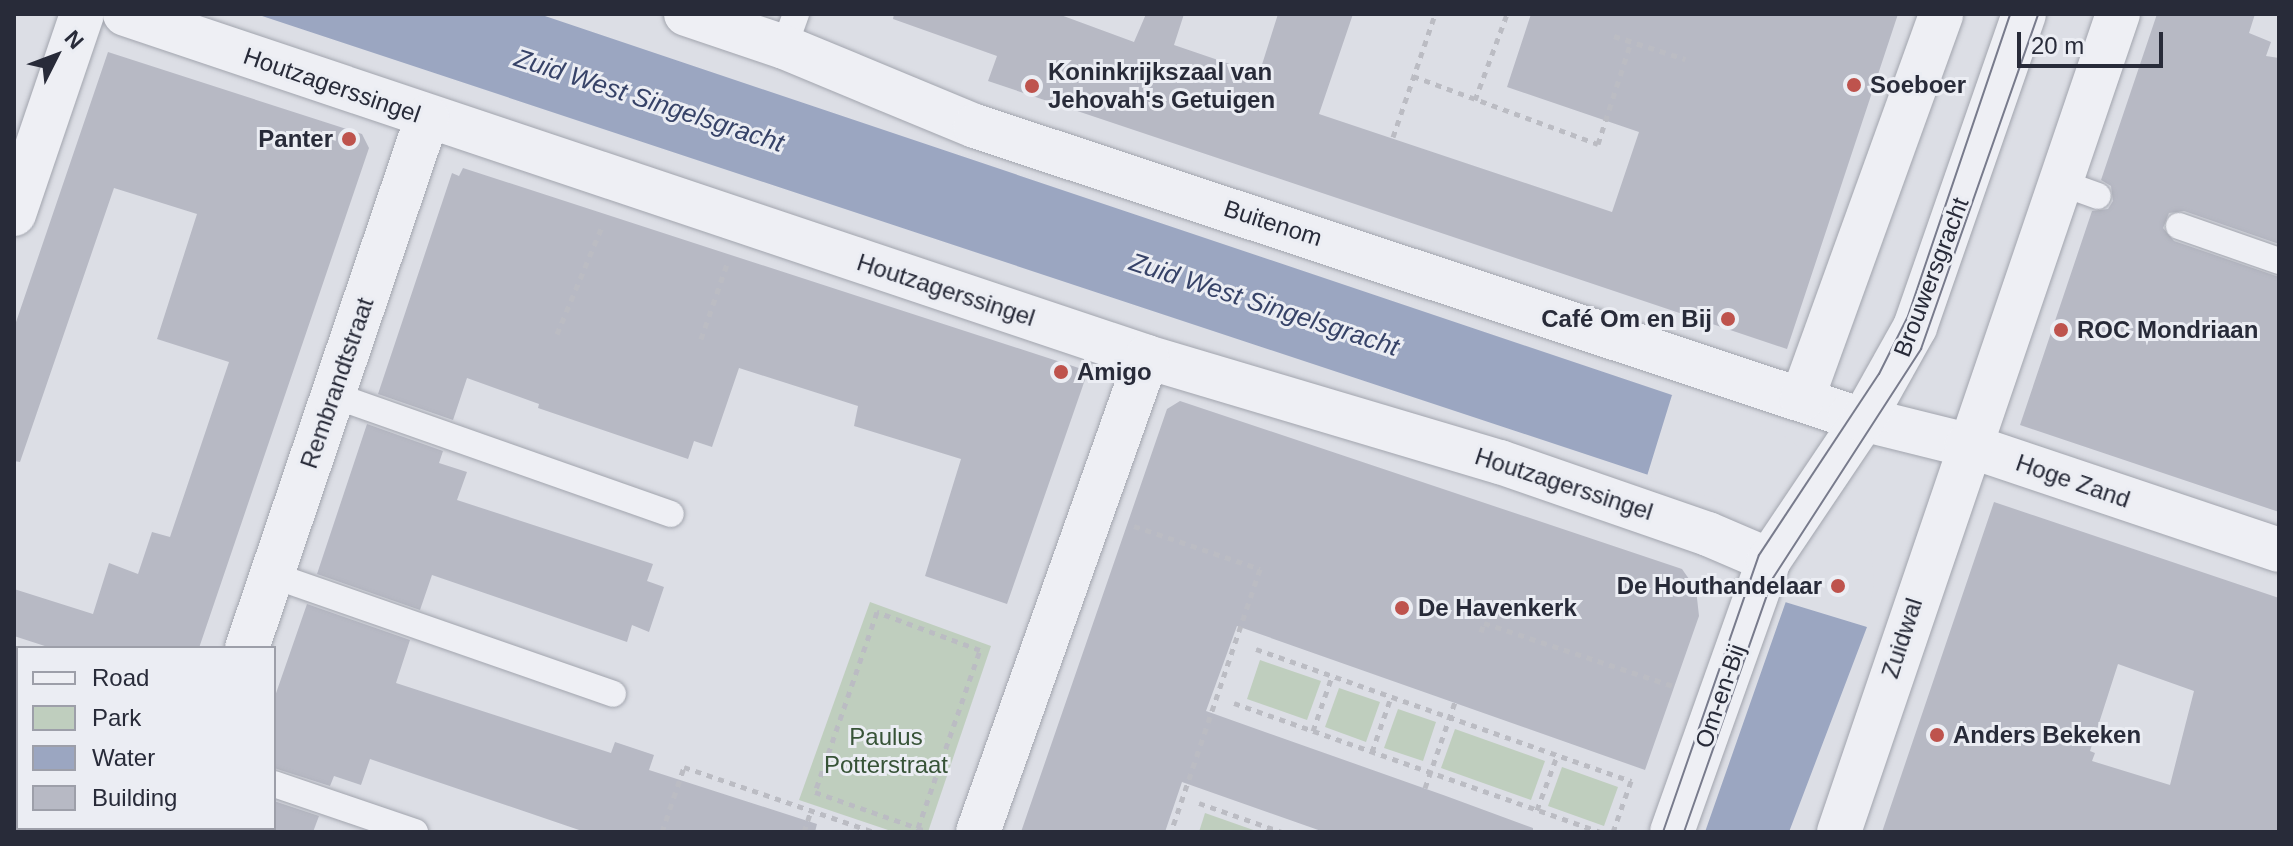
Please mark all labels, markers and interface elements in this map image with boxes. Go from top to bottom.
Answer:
north arrow [16,16,96,96]
scale bar [2021,16,2167,66]
text: N [60,25,89,54]
text: 20 m [2031,32,2084,59]
street label: Houtzagerssingel [240,41,424,129]
water label: Zuid West Singelsgracht [510,43,788,159]
place label: Koninkrijkszaal van Jehovah's Getuigen [1048,58,1275,114]
place label: Soeboer [1870,71,1966,99]
marker: Soeboer [1845,76,1863,94]
marker: Koninkrijkszaal van Jehovah's Getuigen [1023,77,1041,95]
place label: Panter [258,125,333,153]
marker: Panter [340,130,358,148]
street label: Brouwersgracht [1887,193,1975,361]
street label: Buitenom [1220,194,1326,252]
water label: Zuid West Singelsgracht [1125,247,1403,363]
street label: Houtzagerssingel [853,248,1039,332]
street label: Rembrandtstraat [294,294,380,472]
place label: Café Om en Bij [1541,305,1712,333]
marker: Café Om en Bij [1719,310,1737,328]
place label: ROC Mondriaan [2077,316,2258,344]
marker: ROC Mondriaan [2052,321,2070,339]
place label: Amigo [1077,358,1152,386]
marker: Amigo [1052,363,1070,381]
street label: Houtzagerssingel [1471,442,1657,526]
street label: Hoge Zand [2012,448,2134,514]
place label: De Houthandelaar [1617,572,1822,600]
marker: De Houthandelaar [1829,577,1847,595]
place label: De Havenkerk [1418,594,1577,622]
street label: Zuidwal [1876,594,1928,682]
marker: De Havenkerk [1393,599,1411,617]
street label: Om-en-Bij [1689,640,1751,752]
legend [16,646,276,830]
text: Road [92,664,149,691]
text: Park [92,704,141,731]
place label: Anders Bekeken [1953,721,2141,749]
park label: Paulus Potterstraat [824,723,948,779]
marker: Anders Bekeken [1928,726,1946,744]
text: Water [92,744,155,771]
text: Building [92,784,177,811]

